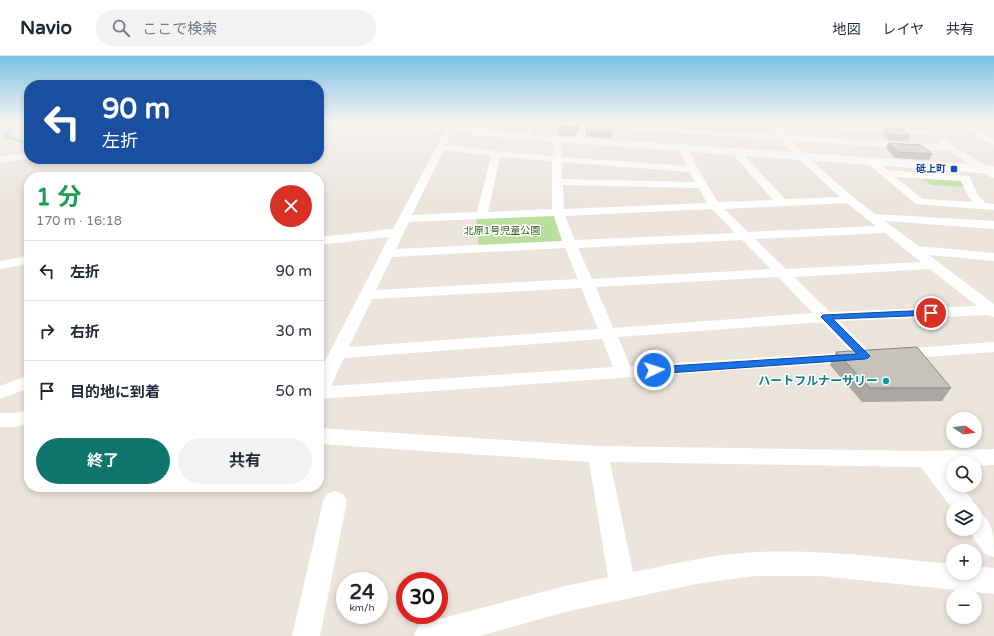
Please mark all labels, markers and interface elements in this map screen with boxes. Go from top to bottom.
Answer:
search box [96,10,376,46]
text: Navio [20,17,72,39]
icon: search [110,17,132,39]
text: ここで検索 [142,20,217,38]
text: 地図 [832,21,860,38]
text: レイヤ [882,21,924,38]
text: 共有 [946,21,974,38]
text: 90 m [102,92,170,126]
icon: left [36,96,88,148]
text: 左折 [102,130,138,152]
place label: 砥上町 [916,163,946,175]
marker: 砥上町 [949,164,959,174]
text: 1 分 [36,183,81,212]
button: close [270,185,312,227]
text: 170 m · 16:18 [36,213,122,229]
park label: 北原1号児童公園 [464,225,540,237]
icon: left [36,260,58,282]
text: 90 m [275,262,312,280]
text: 左折 [70,263,100,281]
pin [914,296,948,330]
icon: arrive [920,302,942,324]
icon: right [36,320,58,342]
text: 30 m [275,322,312,340]
text: 右折 [70,323,100,341]
position arrow [633,349,675,391]
place label: ハートフルナーサリー [758,374,878,388]
marker: ハートフルナーサリー [881,376,891,386]
icon: arrive [36,380,58,402]
text: 50 m [275,382,312,400]
text: 目的地に到着 [70,383,160,401]
north arrow [946,412,982,448]
map controls [946,412,982,624]
button: 終了 [36,438,170,484]
button: 共有 [178,438,312,484]
button: search [946,456,982,492]
button: layers [946,500,982,536]
button: + [946,544,982,580]
speed limit sign: 30 [396,572,448,624]
text: 24 [349,581,375,605]
button: − [946,588,982,624]
text: km/h [349,602,375,614]

